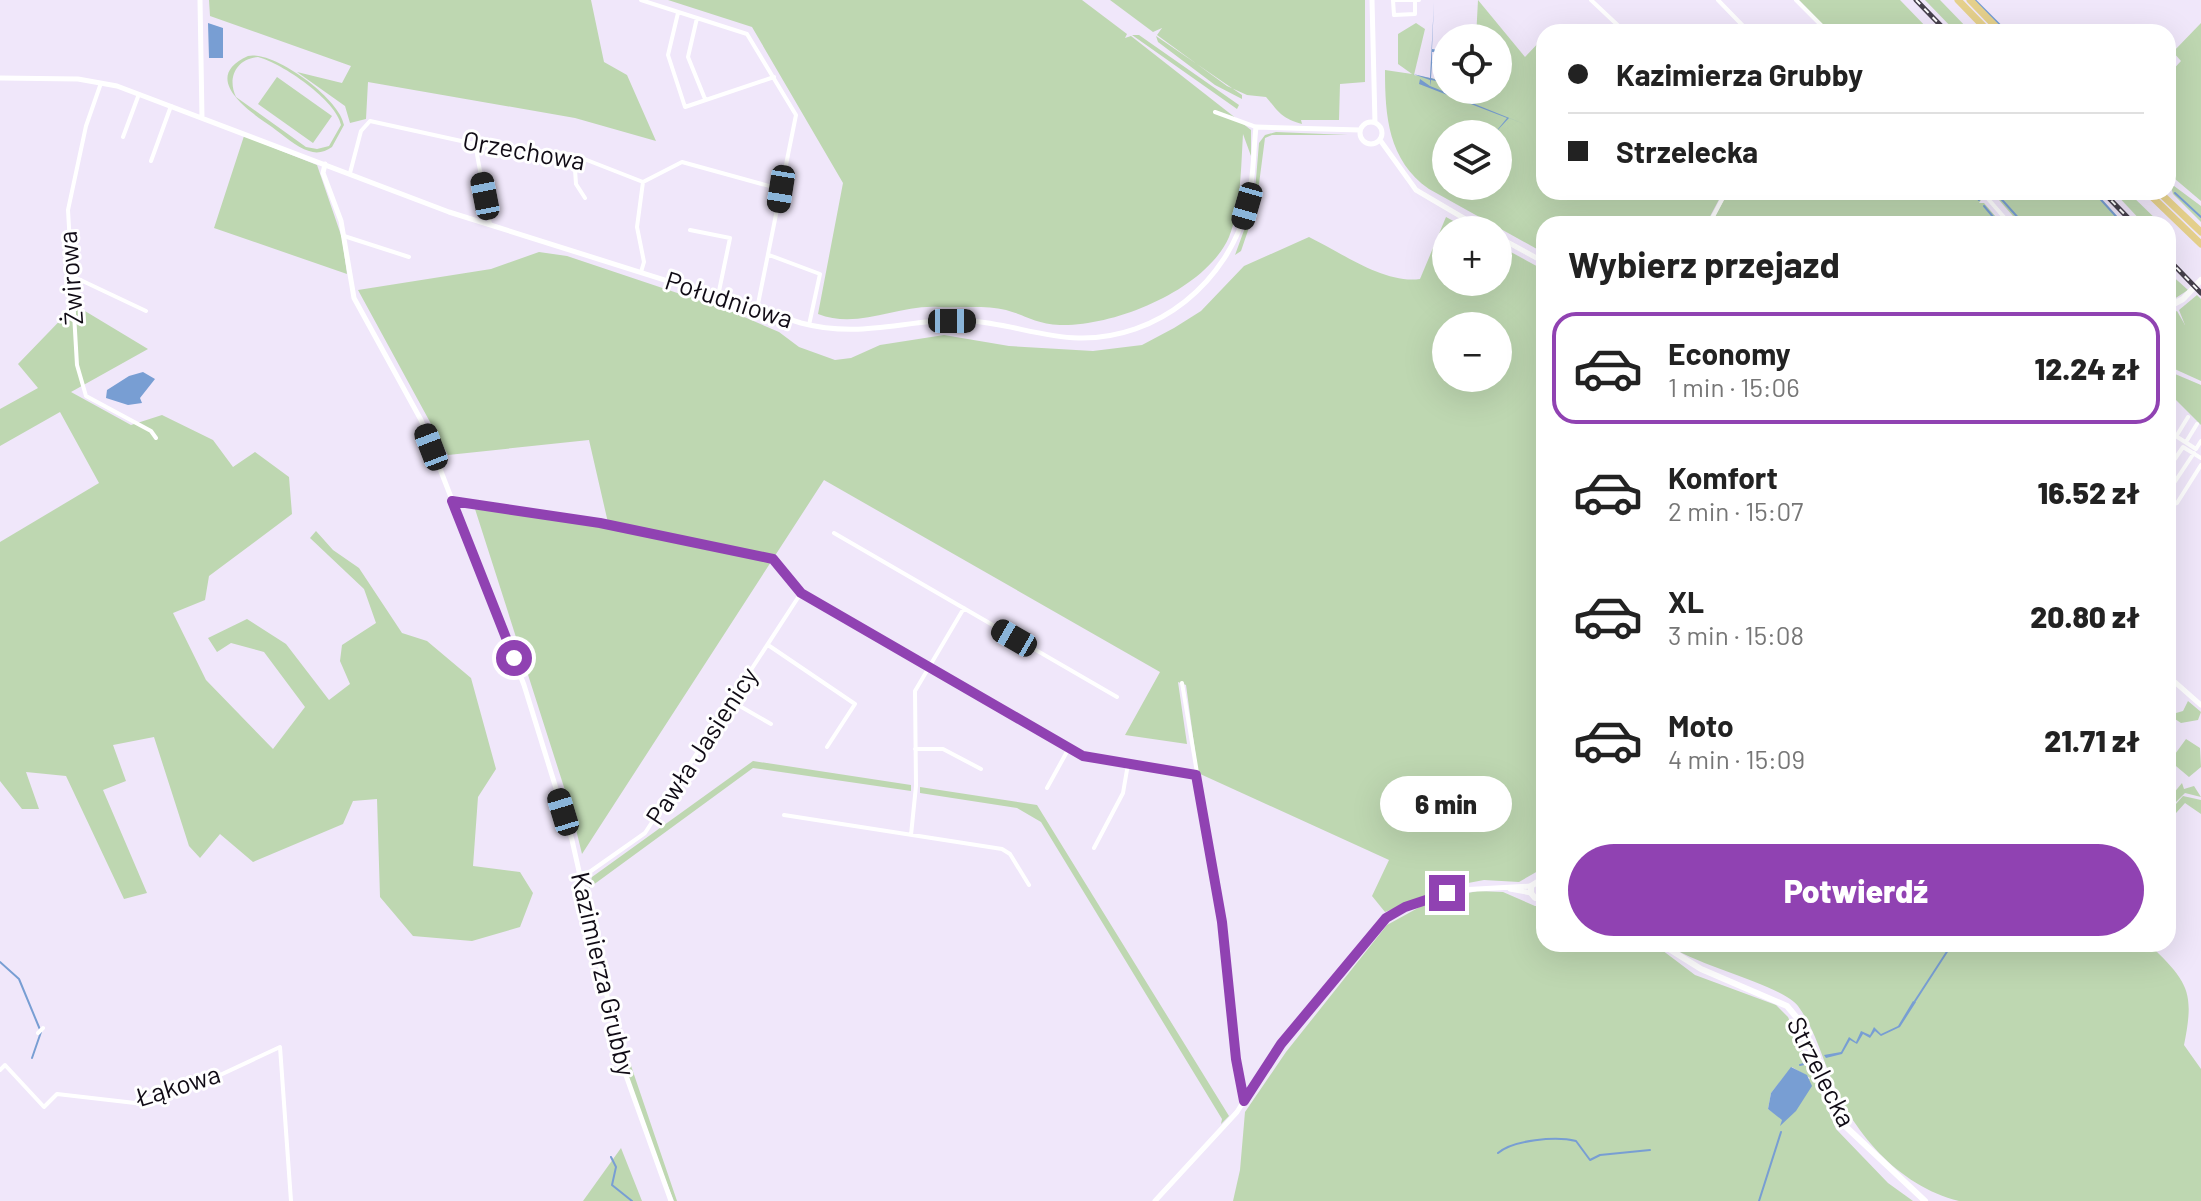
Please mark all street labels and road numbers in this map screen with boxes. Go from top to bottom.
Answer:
street label: Orzechowa [461,124,588,176]
street label: Żwirowa [51,230,88,326]
street label: Południowa [662,263,797,334]
street label: Pawła Jasienicy [638,660,763,830]
street label: Kazimierza Grubby [566,869,643,1079]
street label: Strzelecka [1781,1011,1863,1131]
street label: Łąkowa [131,1057,224,1112]

